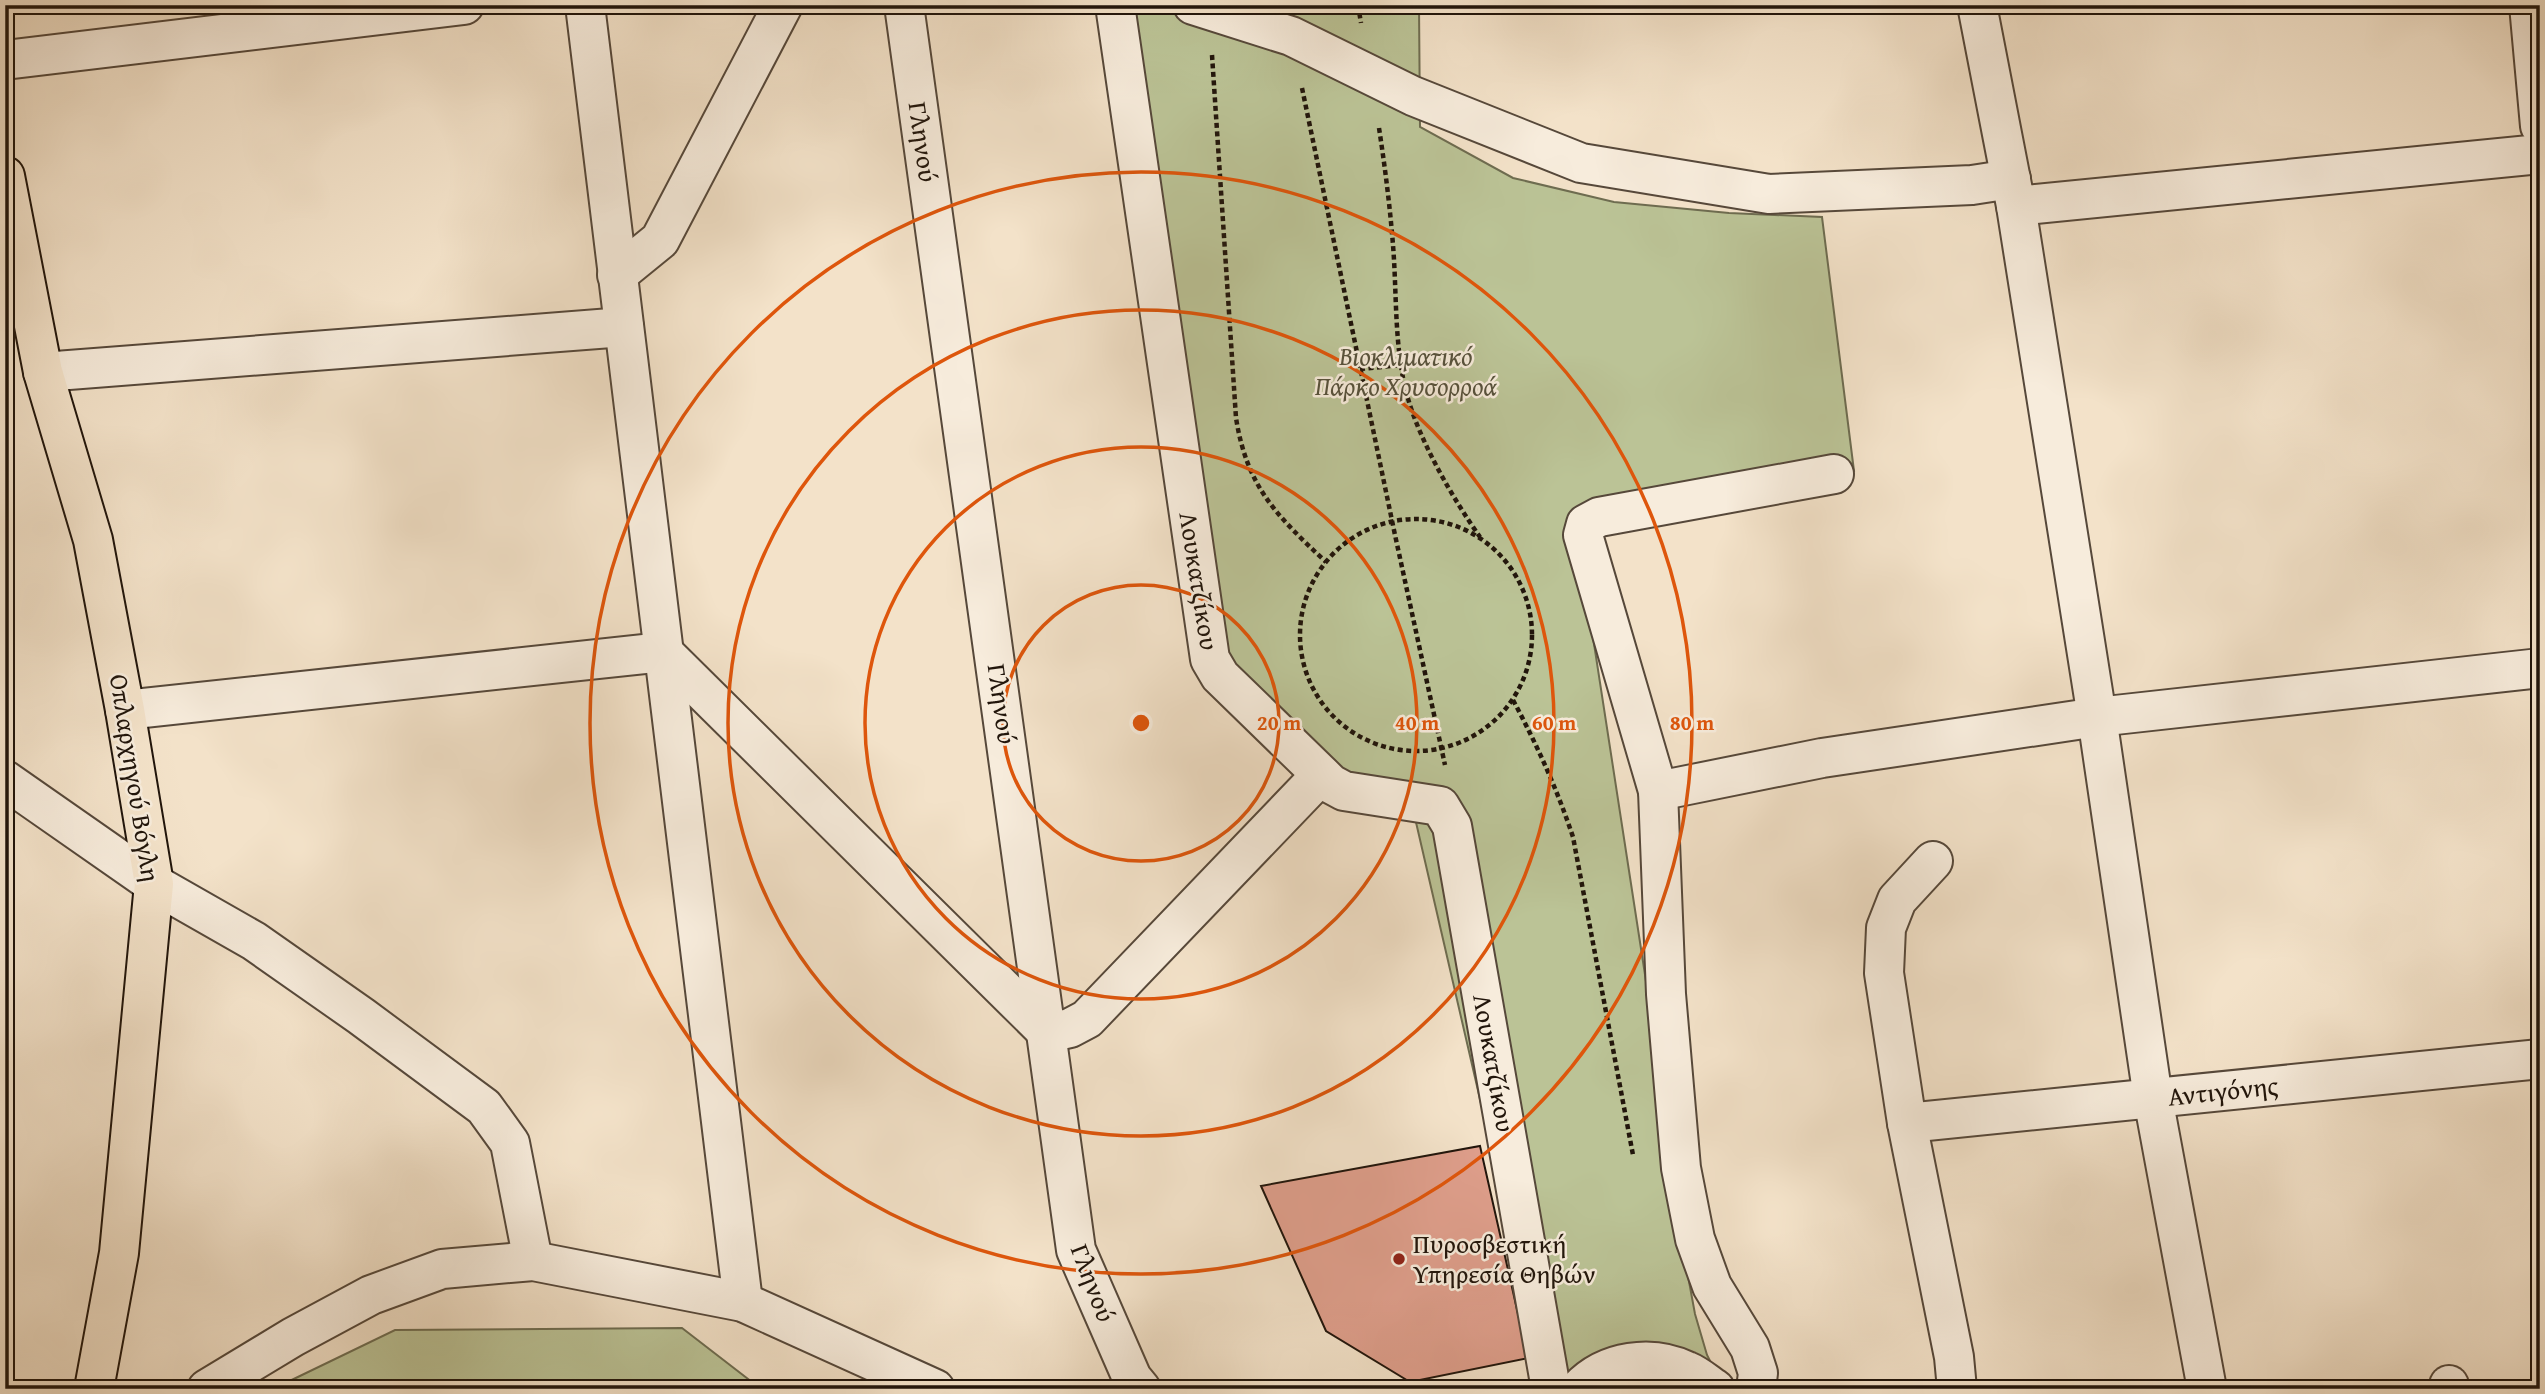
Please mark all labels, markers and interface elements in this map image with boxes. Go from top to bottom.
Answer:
street label: Γληνού [899,99,948,185]
park label: Βιοκλιματικό Πάρκο Χρυσορροά [1314,336,1497,405]
street label: Λουκατζίκου [1169,509,1230,653]
street label: Γληνού [978,661,1027,747]
street label: Οπλαρχηγού Βόγλη [100,671,171,885]
text: 20 m [1257,707,1301,738]
text: 40 m [1395,707,1439,738]
text: 60 m [1532,707,1576,738]
text: 80 m [1670,707,1714,738]
centre of rings [1129,711,1153,735]
street label: Λουκατζίκου [1463,991,1526,1135]
street label: Αντιγόνης [2166,1065,2280,1116]
place label: Πυροσβεστική Υπηρεσία Θηβών [1412,1224,1596,1293]
street label: Γληνού [1061,1238,1126,1327]
marker: Πυροσβεστική Υπηρεσία Θηβών [1391,1251,1407,1267]

